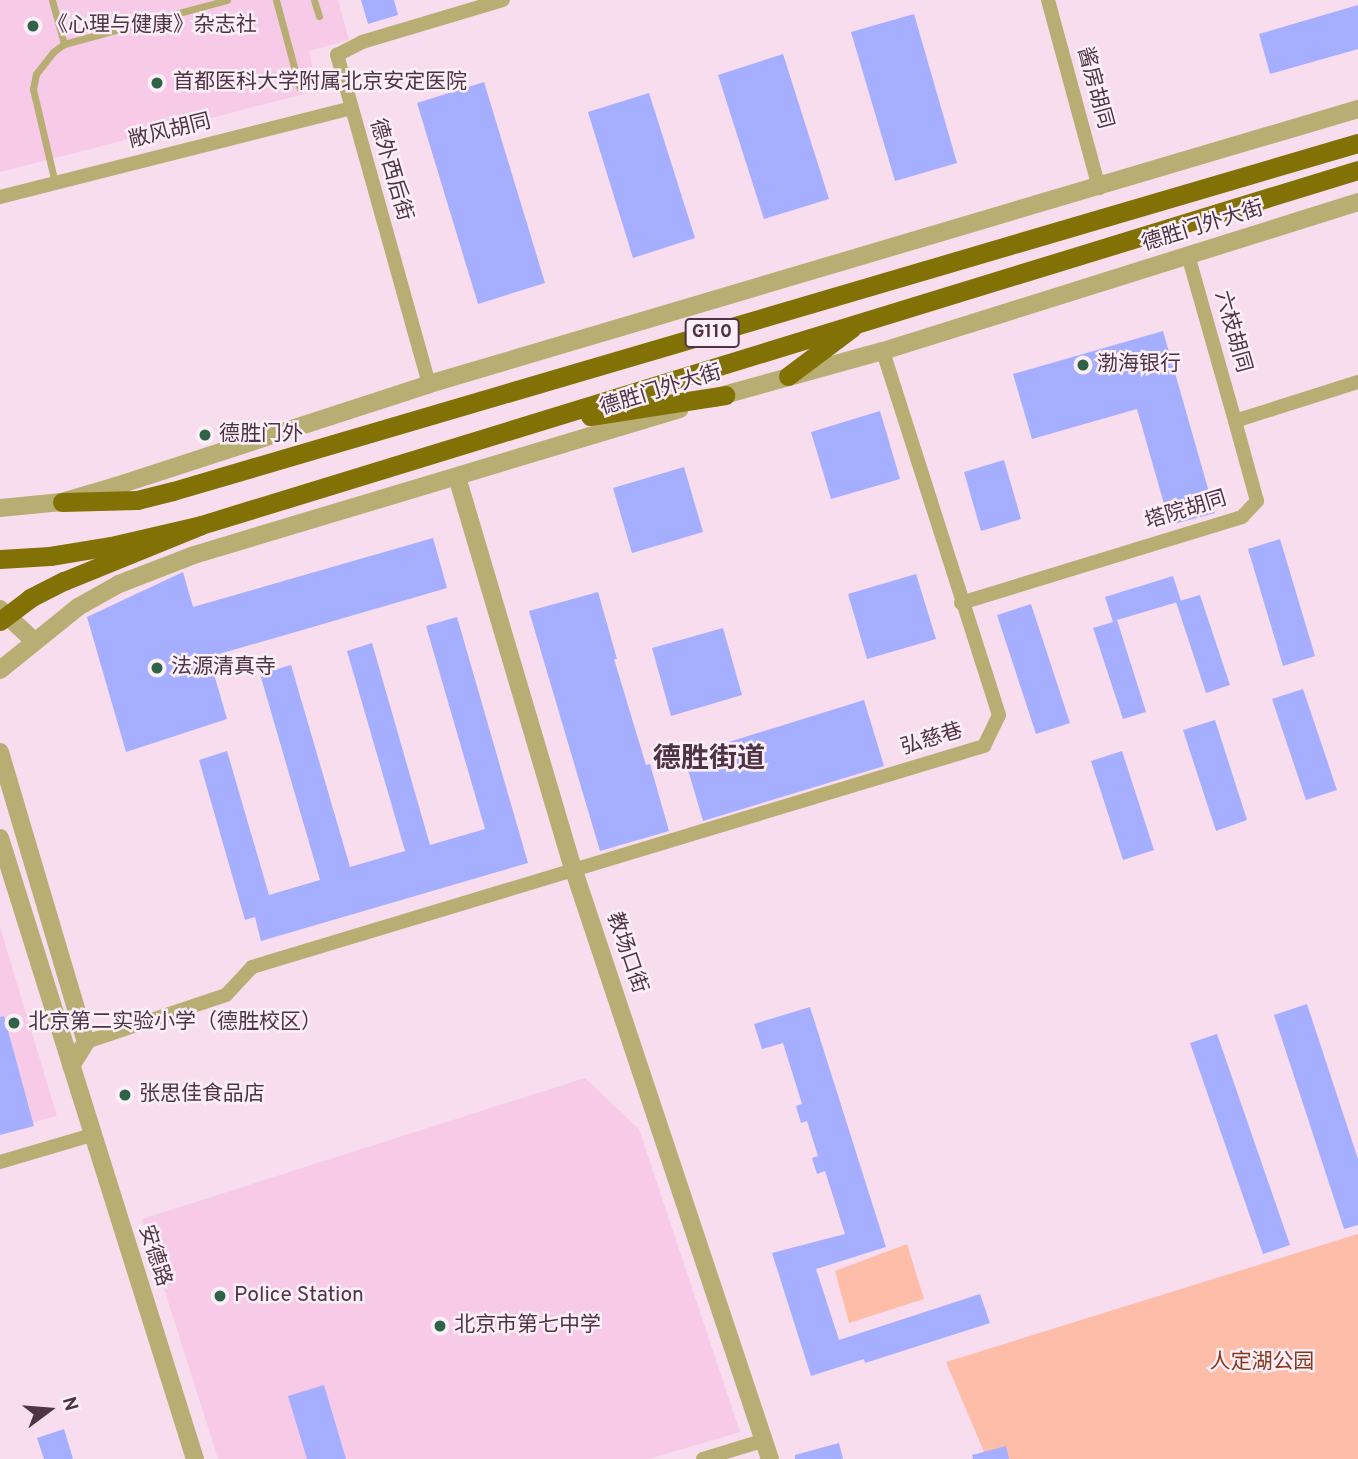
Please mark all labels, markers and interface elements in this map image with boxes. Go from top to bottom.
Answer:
place label: 《心理与健康》杂志社 [47,13,257,39]
marker: 《心理与健康》杂志社 [25,18,41,34]
street label: 酱房胡同 [1071,44,1117,132]
place label: 首都医科大学附属北京安定医院 [173,70,467,96]
marker: 首都医科大学附属北京安定医院 [147,73,167,93]
street label: 敞风胡同 [126,110,214,154]
street label: 德外西后街 [363,116,417,224]
street label: 德胜门外大街 [1139,197,1267,257]
street label: 六枝胡同 [1208,288,1256,376]
road number: G110 [684,318,740,348]
place label: 渤海银行 [1097,352,1181,378]
marker: 渤海银行 [1075,357,1091,373]
street label: 德胜门外大街 [597,361,725,421]
place label: 德胜门外 [219,422,303,448]
marker: 德胜门外 [197,427,213,443]
street label: 塔院胡同 [1142,487,1230,535]
place label: 法源清真寺 [171,655,276,681]
marker: 法源清真寺 [149,660,165,676]
street label: 弘慈巷 [898,719,966,761]
district label: 德胜街道 [653,743,765,777]
street label: 教场口街 [600,909,652,997]
place label: 北京第二实验小学（德胜校区） [28,1010,322,1036]
marker: 北京第二实验小学（德胜校区） [6,1015,22,1031]
place label: 张思佳食品店 [139,1082,265,1108]
marker: 张思佳食品店 [117,1087,133,1103]
street label: 安德路 [132,1222,176,1290]
place label: Police Station [234,1283,364,1309]
marker: Police Station [212,1288,228,1304]
place label: 北京市第七中学 [454,1313,601,1339]
marker: 北京市第七中学 [432,1318,448,1334]
park label: 人定湖公园 [1210,1350,1314,1376]
north arrow [14,1375,84,1445]
text: N [56,1394,83,1414]

